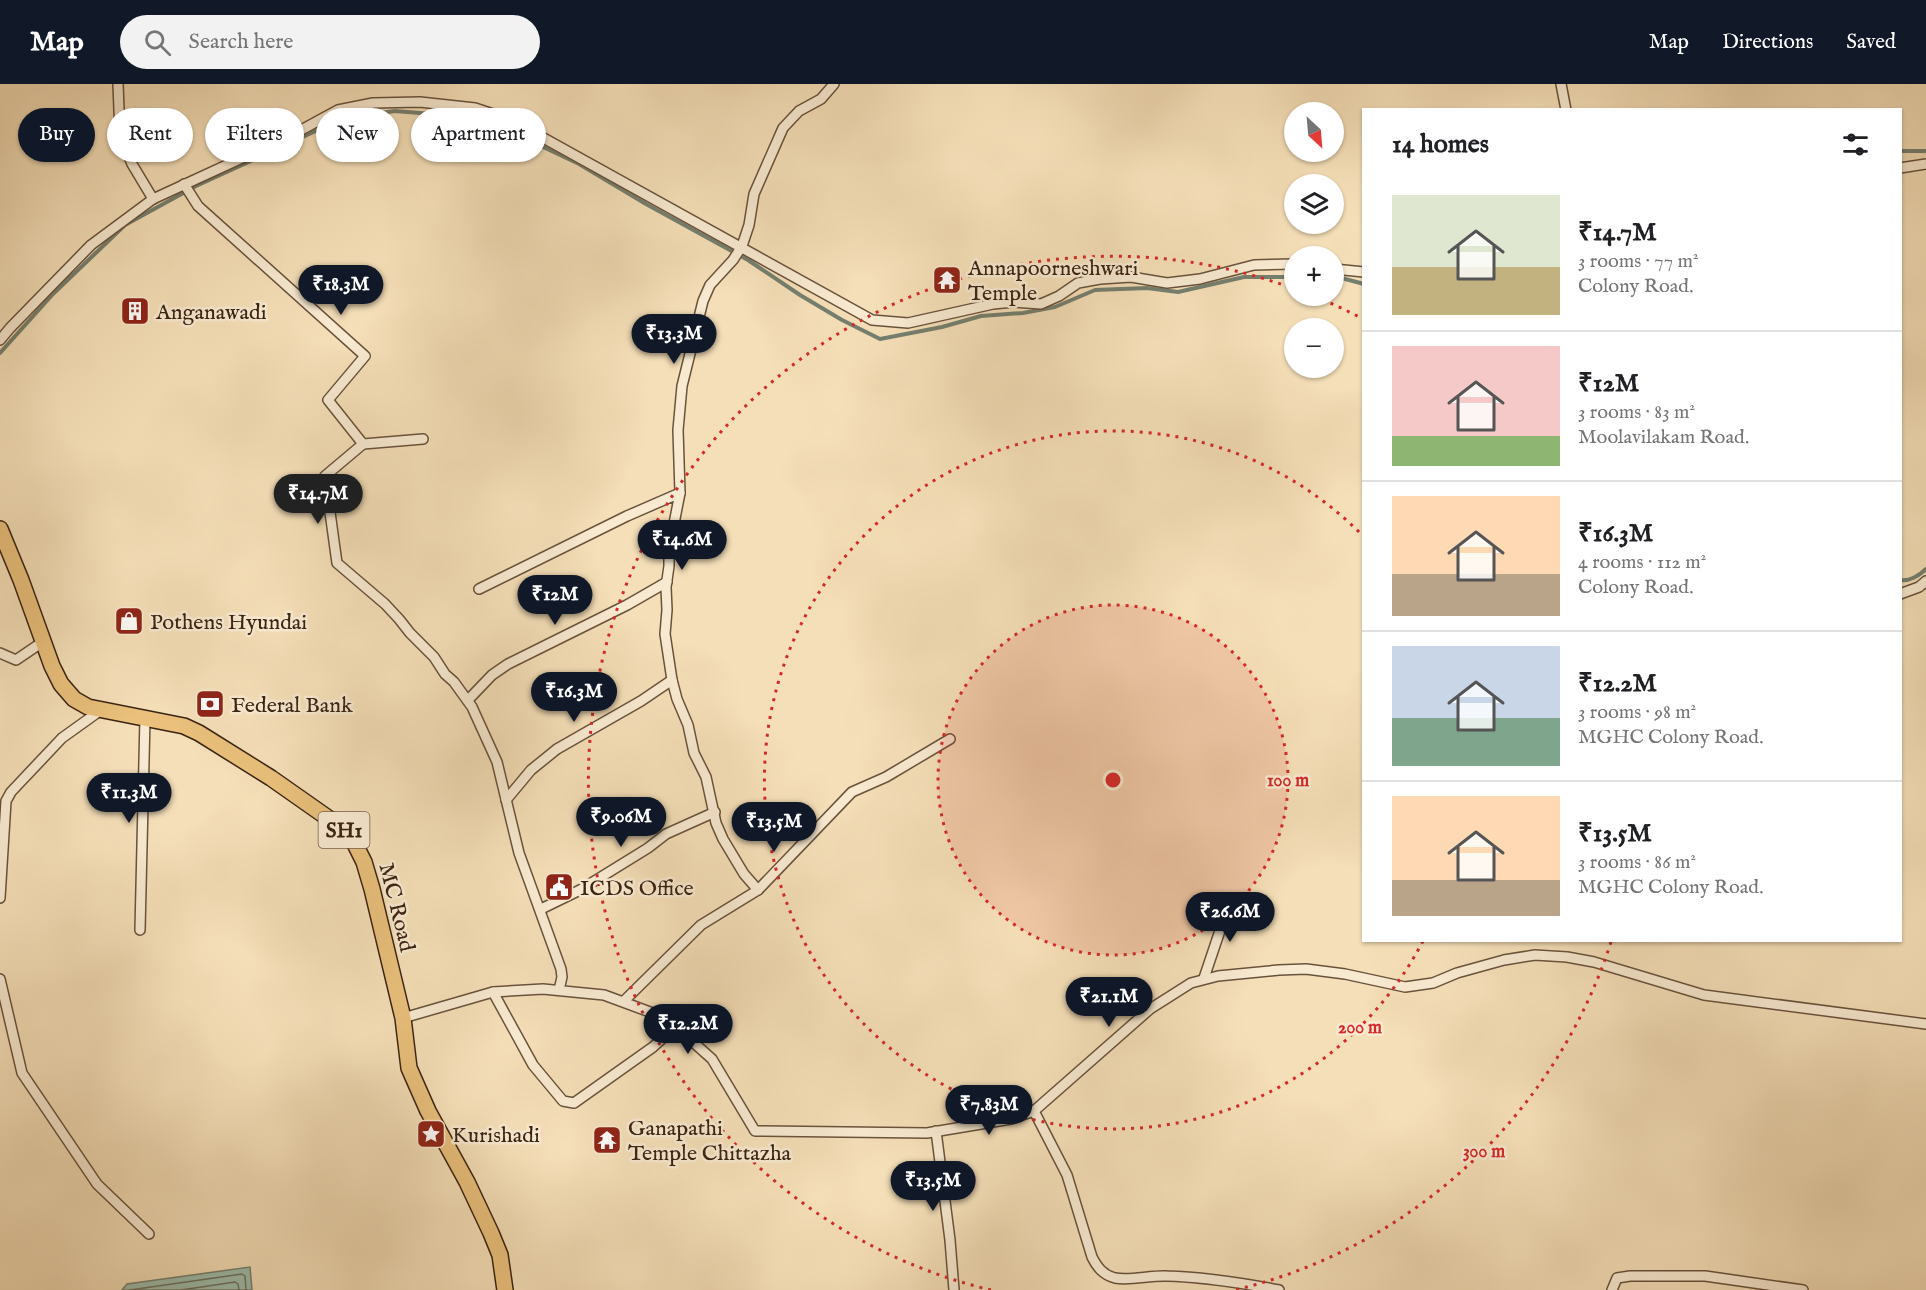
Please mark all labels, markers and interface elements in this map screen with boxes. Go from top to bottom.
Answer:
search box [120,15,540,69]
text: Map [30,25,84,60]
icon: search [141,26,174,59]
text: Search here [189,28,293,56]
text: Map [1649,29,1689,56]
text: Directions [1722,29,1813,56]
text: Saved [1846,29,1896,56]
north arrow [1284,102,1344,162]
map controls [1284,102,1344,378]
chip: Buy [18,108,95,162]
chip: Rent [107,108,193,162]
chip: Filters [205,108,304,162]
chip: New [316,108,399,162]
chip: Apartment [411,108,546,162]
text: 14 homes [1392,128,1489,161]
icon: filters [1839,128,1872,161]
button: layers [1284,174,1344,234]
text: ₹14.7M [1578,216,1657,249]
icon: home [1440,219,1512,291]
button: + [1284,246,1344,306]
text: 3 rooms · 77 m² [1578,249,1698,274]
place label: Annapoorneshwari Temple [967,255,1138,308]
temple icon: Annapoorneshwari Temple [931,264,963,296]
pin: ₹18.3M [292,265,390,316]
text: ₹18.3M [312,272,370,297]
text: Colony Road. [1578,274,1694,299]
building icon: Anganawadi [119,295,151,327]
place label: Anganawadi [155,299,267,327]
pin: ₹13.3M [625,314,723,365]
button: − [1284,318,1344,378]
text: ₹13.3M [646,321,702,346]
text: ₹12M [1578,367,1639,400]
icon: home [1440,370,1512,442]
text: 3 rooms · 83 m² [1578,400,1695,425]
text: Moolavilakam Road. [1578,425,1749,450]
pin: ₹14.7M [269,474,367,525]
text: ₹14.7M [288,481,348,506]
text: ₹16.3M [1578,517,1653,550]
pin: ₹14.6M [633,520,731,571]
icon: home [1440,520,1512,592]
text: ₹14.6M [652,527,712,552]
text: 4 rooms · 112 m² [1578,550,1706,575]
pin: ₹12M [519,575,591,626]
text: Colony Road. [1578,575,1694,600]
text: ₹12M [531,582,579,607]
shop icon: Pothens Hyundai [113,605,145,637]
place label: Pothens Hyundai [150,609,307,637]
text: ₹12.2M [1578,667,1657,700]
icon: home [1440,670,1512,742]
pin: ₹16.3M [525,672,623,723]
text: ₹16.3M [545,679,603,704]
bank icon: Federal Bank [194,688,226,720]
place label: Federal Bank [231,692,353,720]
text: 3 rooms · 98 m² [1578,700,1696,725]
text: MGHC Colony Road. [1578,725,1764,750]
centre of rings [1103,770,1123,790]
text: 100 m [1267,770,1309,793]
pin: ₹11.3M [80,773,178,824]
text: ₹11.3M [101,780,157,805]
pin: ₹9.06M [572,797,670,848]
pin: ₹13.5M [725,802,823,853]
text: ₹9.06M [590,804,652,829]
text: ₹13.5M [746,809,802,834]
road number: SH1 [318,812,370,848]
text: ₹13.5M [1578,817,1652,850]
icon: home [1440,820,1512,892]
text: 3 rooms · 86 m² [1578,850,1696,875]
street label: MC Road [371,860,421,955]
public building icon: ICDS Office [543,871,575,903]
place label: ICDS Office [580,875,694,903]
text: MGHC Colony Road. [1578,875,1764,900]
pin: ₹26.6M [1181,892,1279,943]
text: ₹26.6M [1200,899,1260,924]
pin: ₹21.1M [1060,977,1158,1028]
text: ₹21.1M [1080,984,1138,1009]
pin: ₹12.2M [639,1004,737,1055]
text: ₹12.2M [658,1011,718,1036]
text: 200 m [1338,1017,1382,1040]
pin: ₹7.83M [940,1085,1038,1136]
text: ₹7.83M [959,1092,1019,1117]
place label: Ganapathi Temple Chittazha [628,1115,792,1168]
place icon: Kurishadi [415,1118,447,1150]
place label: Kurishadi [452,1122,540,1150]
temple icon: Ganapathi Temple Chittazha [591,1124,623,1156]
text: 300 m [1463,1141,1505,1164]
pin: ₹13.5M [884,1161,982,1212]
text: ₹13.5M [905,1168,961,1193]

